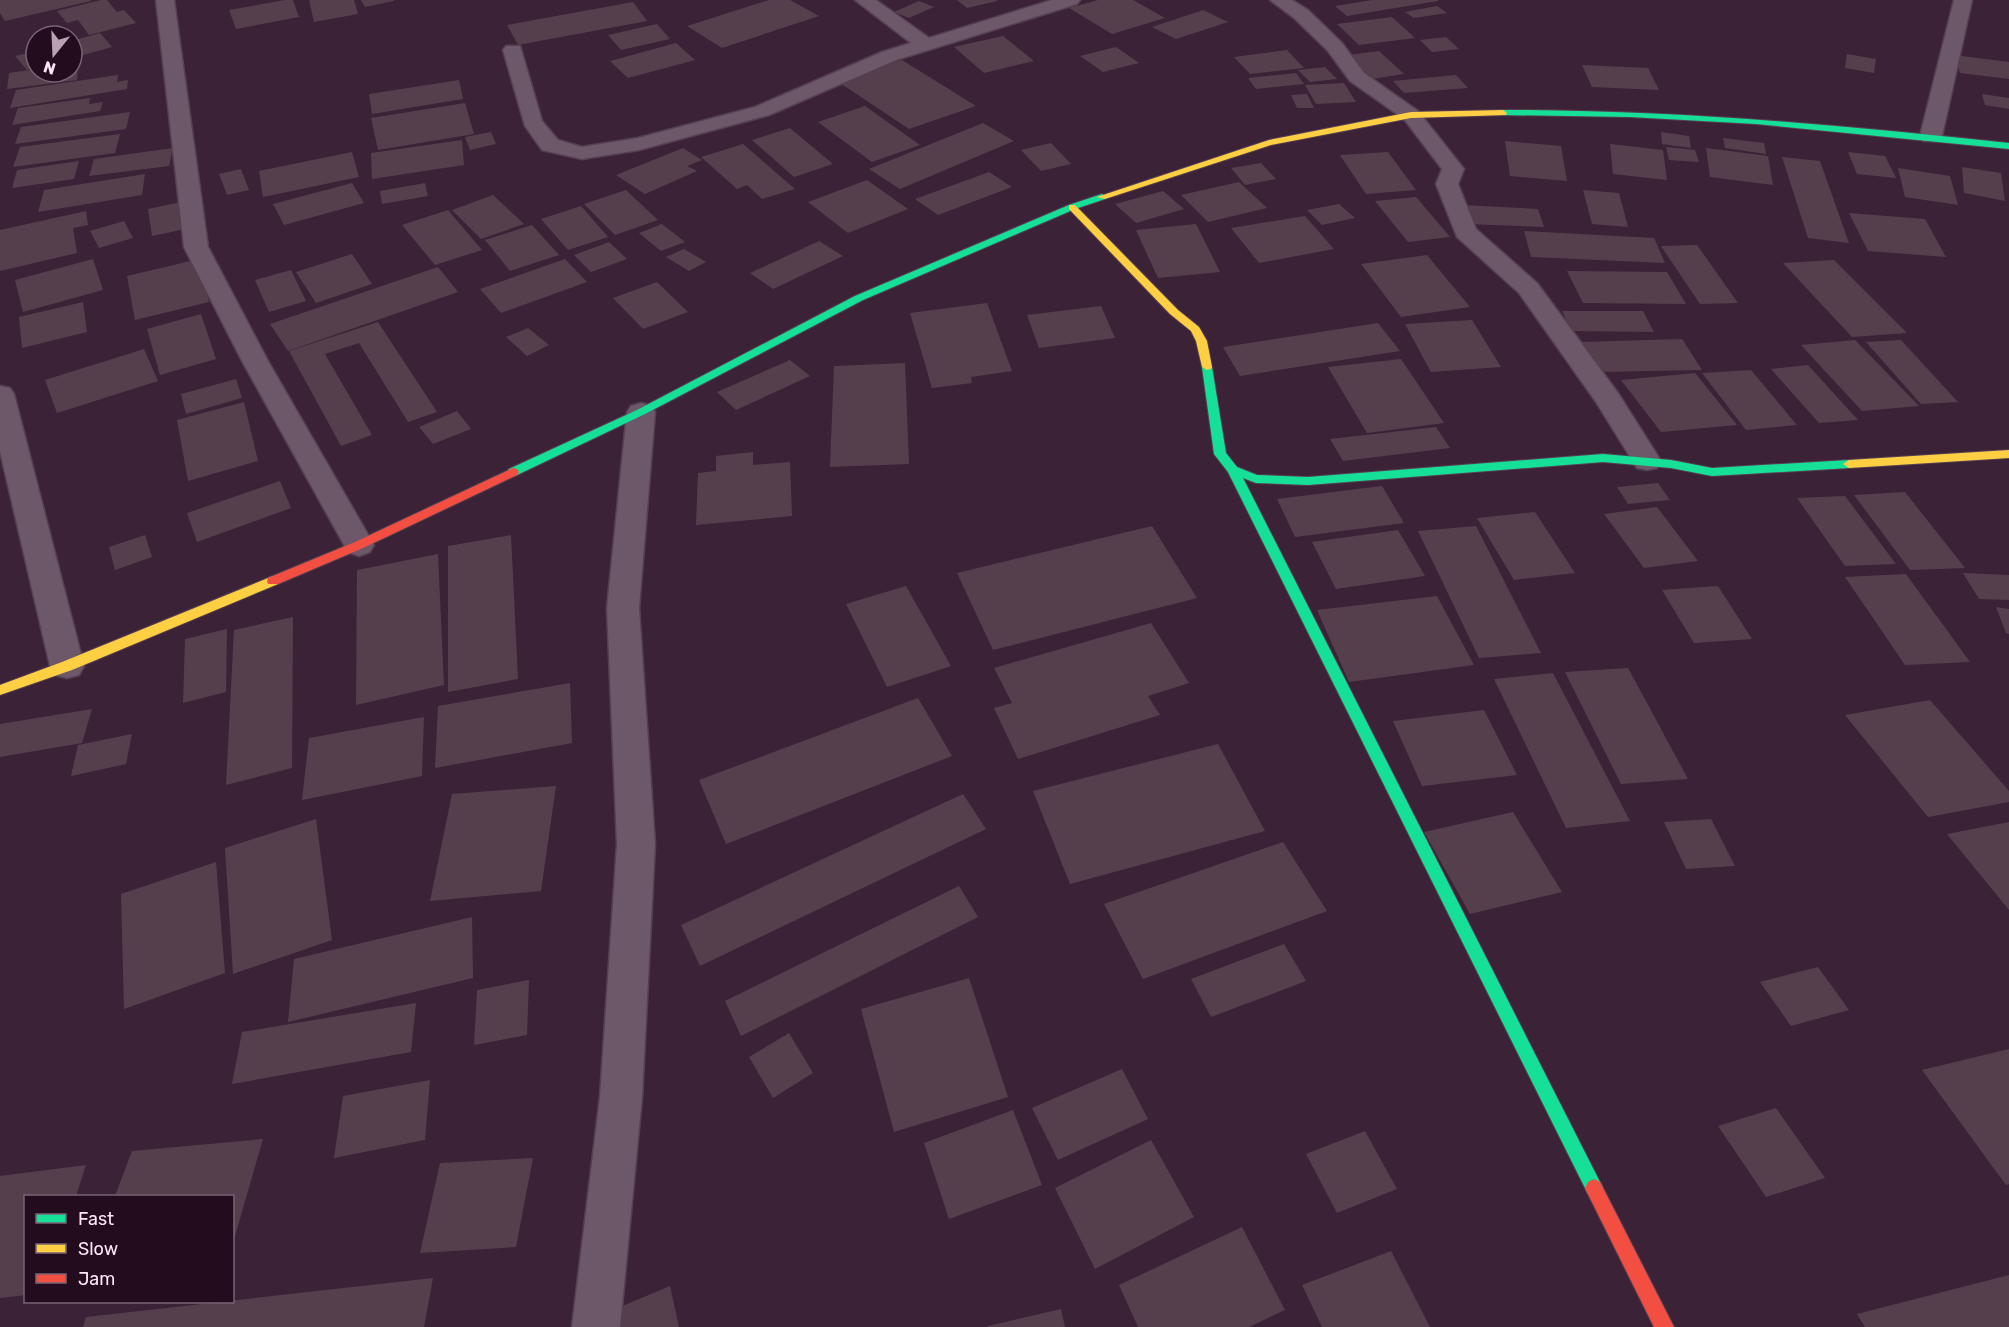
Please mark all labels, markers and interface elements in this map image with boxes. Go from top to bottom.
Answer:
north arrow [24,24,84,84]
text: N [41,57,58,79]
legend [24,1195,234,1303]
text: Fast [78,1208,114,1230]
text: Slow [78,1238,118,1260]
text: Jam [78,1268,115,1290]

